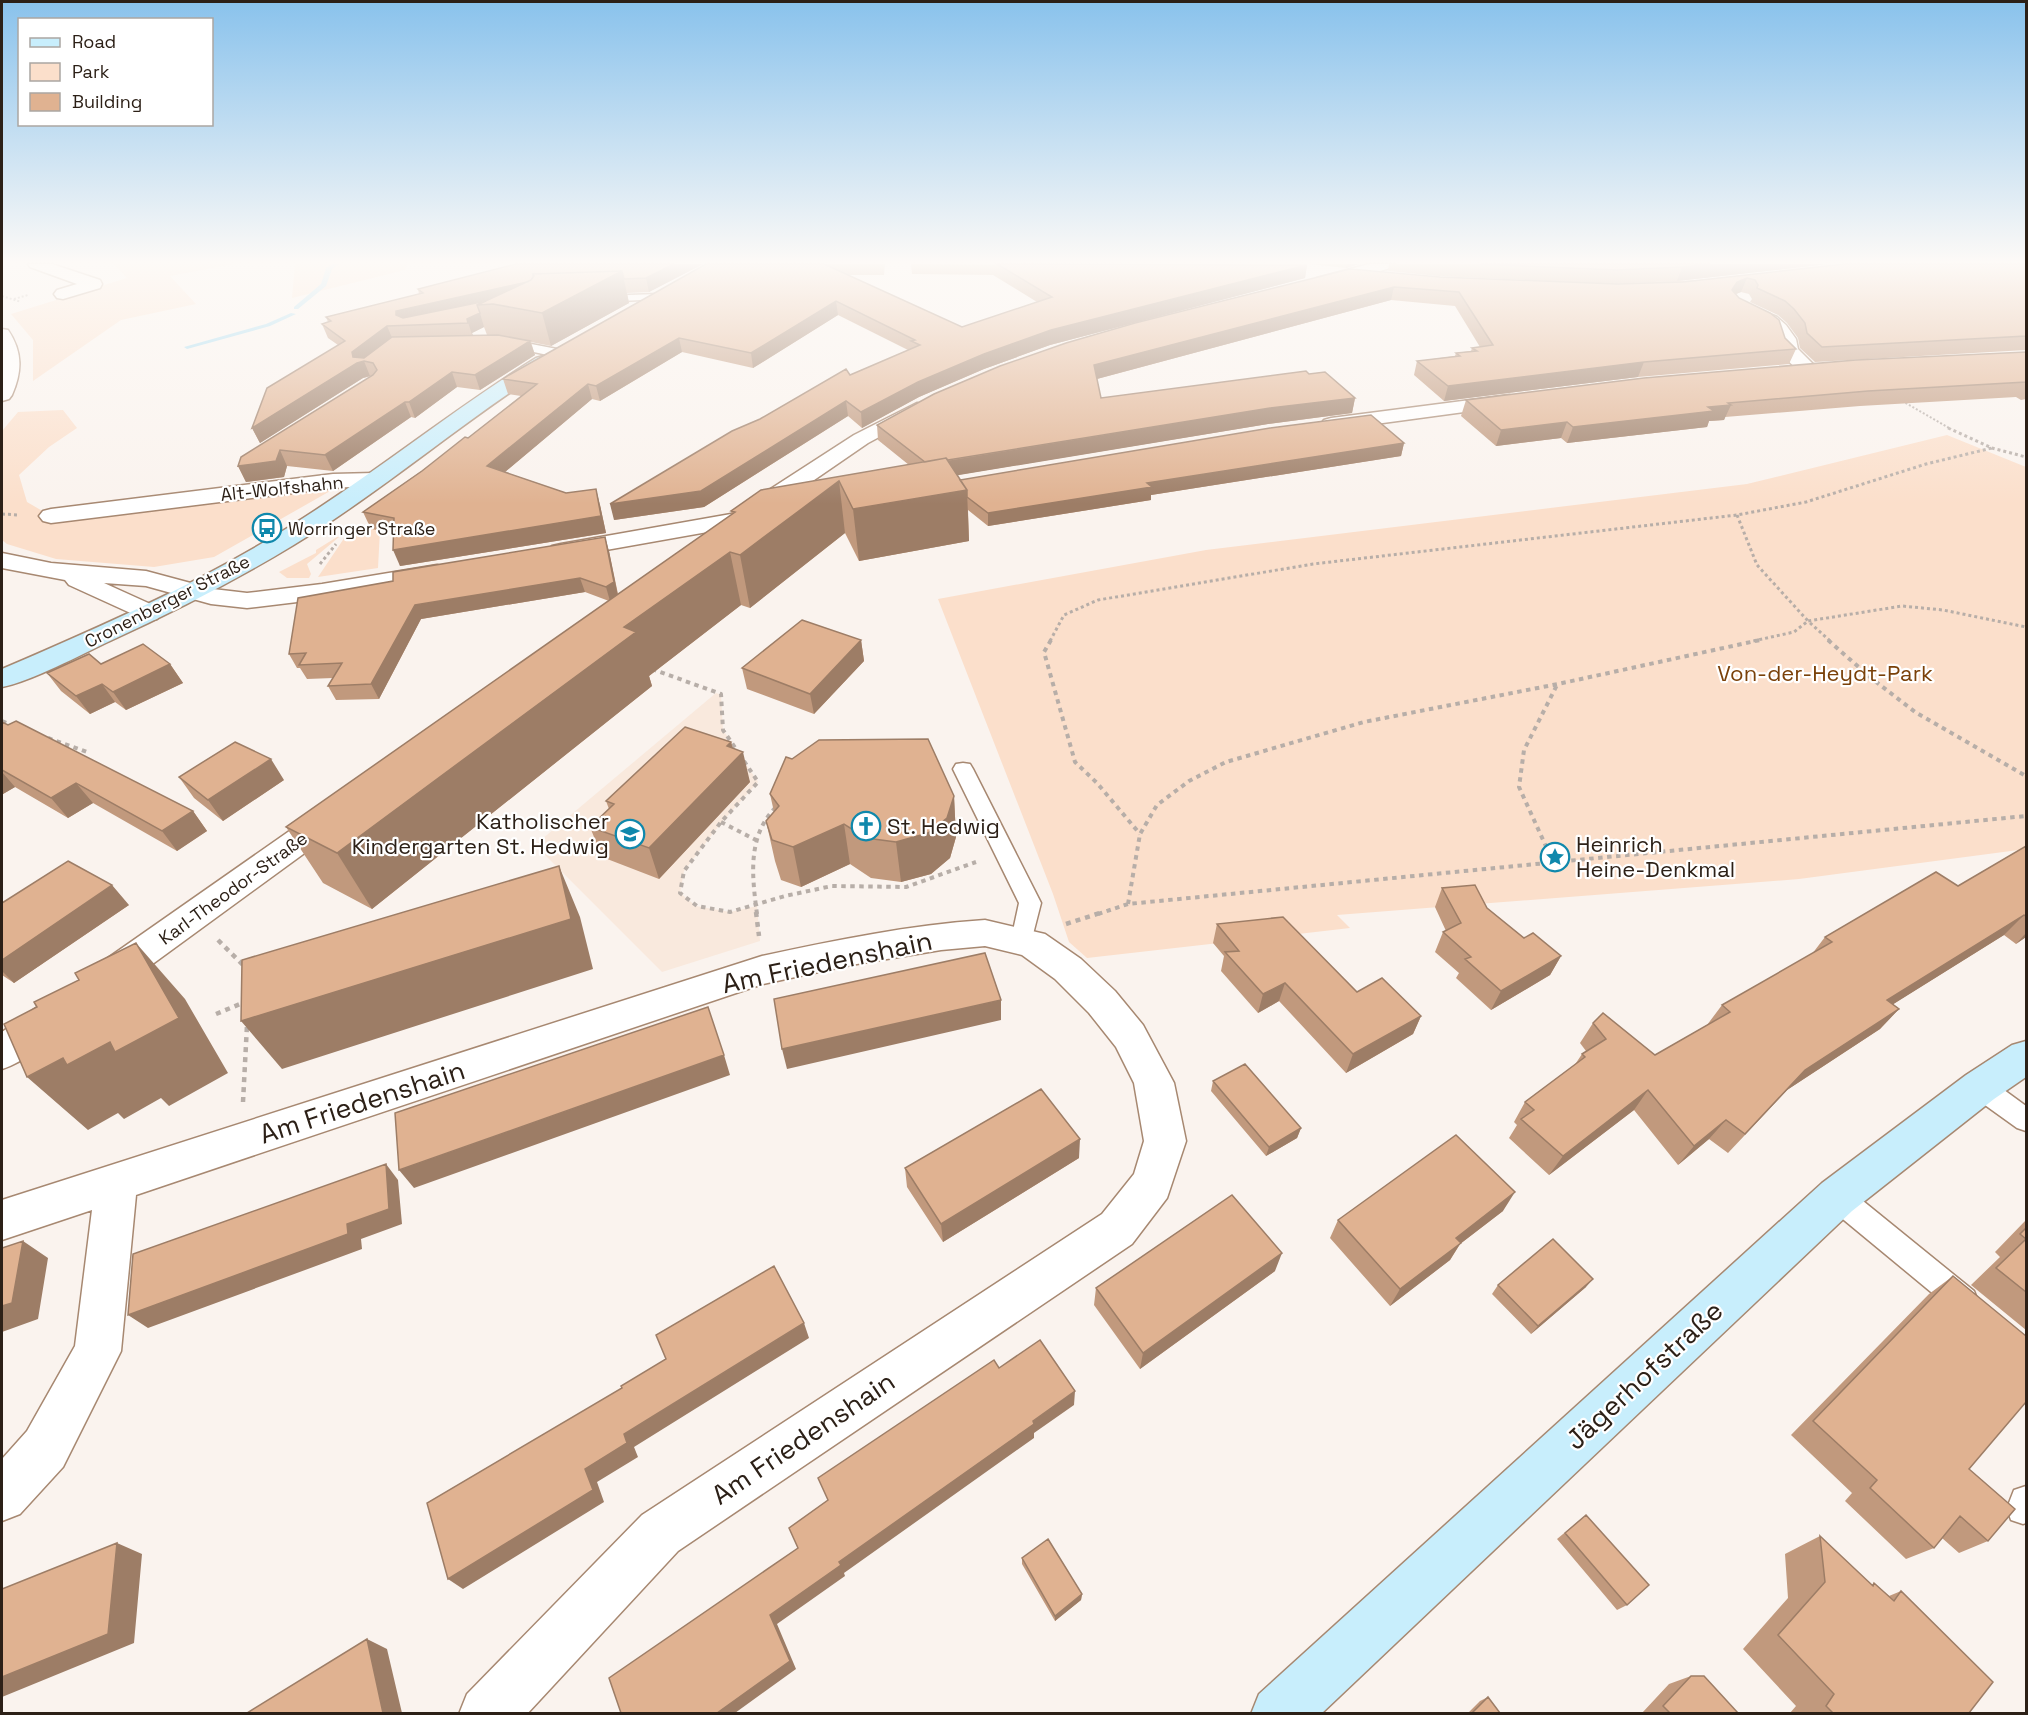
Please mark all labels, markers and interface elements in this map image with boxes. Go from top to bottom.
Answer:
legend [18,18,213,126]
text: Road [72,30,116,53]
text: Park [72,60,110,83]
text: Building [72,90,142,113]
street label: Alt-Wolfshahn [219,470,345,506]
bus stop icon: Worringer Straße [251,512,283,544]
place label: Worringer Straße [288,517,435,540]
street label: Cronenberger Straße [81,549,253,653]
park label: Von-der-Heydt-Park [1717,659,1933,687]
place label: Katholischer Kindergarten St. Hedwig [352,807,609,860]
church icon: St. Hedwig [850,810,882,842]
place label: St. Hedwig [887,812,1000,840]
school or university icon: Katholischer Kindergarten St. Hedwig [614,818,646,850]
street label: Karl-Theodor-Straße [154,826,312,950]
place label: Heinrich Heine-Denkmal [1576,830,1735,883]
place icon: Heinrich Heine-Denkmal [1539,841,1571,873]
street label: Am Friedenshain [719,923,935,1001]
street label: Am Friedenshain [255,1052,469,1152]
street label: Jägerhofstraße [1558,1293,1730,1457]
street label: Am Friedenshain [705,1364,901,1512]

